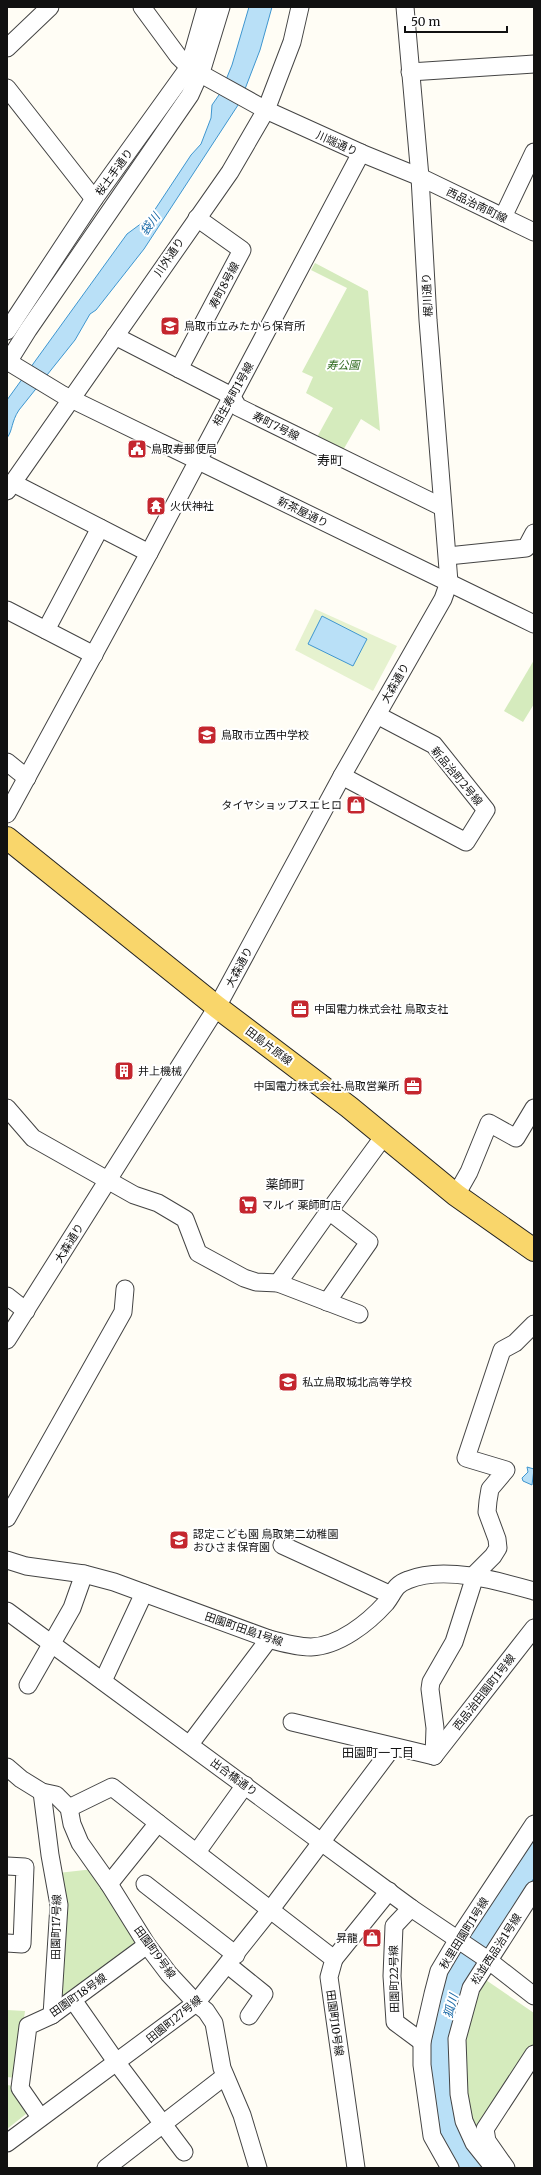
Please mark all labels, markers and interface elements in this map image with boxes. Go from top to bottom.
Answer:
scale bar [405,8,507,34]
text: 50 m [411,14,440,29]
street label: 川端通り [314,128,360,158]
street label: 桜土手通り [92,146,136,198]
street label: 西品治南町線 [444,184,510,226]
water label: 袋川 [136,208,164,238]
street label: 川外通り [151,235,187,279]
street label: 寿町8号線 [206,259,242,311]
street label: 梶川通り [419,273,435,317]
school or university icon: 鳥取市立みたから保育所 [159,315,181,337]
place label: 鳥取市立みたから保育所 [184,319,306,333]
park label: 寿公園 [327,358,361,372]
street label: 相生寿町1号線 [210,360,256,428]
street label: 寿町7号線 [250,409,302,443]
public building icon: 鳥取寿郵便局 [126,438,148,460]
place label: 鳥取寿郵便局 [151,442,217,456]
district label: 寿町 [317,452,343,469]
street label: 新茶屋通り [275,494,331,530]
temple icon: 火伏神社 [145,495,167,517]
place label: 火伏神社 [170,499,214,513]
street label: 大森通り [378,660,412,706]
school or university icon: 鳥取市立西中学校 [196,724,218,746]
place label: 鳥取市立西中学校 [221,728,309,742]
street label: 新品治町2号線 [428,744,486,808]
shop icon: タイヤショップスエヒロ [345,794,367,816]
place label: タイヤショップスエヒロ [221,798,342,812]
street label: 大森通り [222,944,256,990]
office icon: 中国電力株式会社 鳥取支社 [289,998,311,1020]
place label: 中国電力株式会社 鳥取支社 [314,1002,449,1016]
street label: 田島片原線 [243,1024,295,1068]
building icon: 井上機械 [113,1060,135,1082]
place label: 井上機械 [138,1064,182,1078]
office icon: 中国電力株式会社 鳥取営業所 [402,1075,424,1097]
place label: 中国電力株式会社 鳥取営業所 [253,1079,400,1093]
district label: 薬師町 [265,1176,305,1193]
supermarket icon: マルイ 薬師町店 [237,1194,259,1216]
place label: マルイ 薬師町店 [262,1198,342,1212]
street label: 大森通り [51,1221,87,1265]
school or university icon: 私立鳥取城北高等学校 [277,1371,299,1393]
place label: 私立鳥取城北高等学校 [302,1375,412,1389]
place label: 認定こども園 鳥取第二幼稚園 おひさま保育園 [193,1527,339,1554]
school or university icon: 認定こども園 鳥取第二幼稚園 おひさま保育園 [168,1529,190,1551]
street label: 田園町田島1号線 [203,1609,285,1649]
street label: 西品治田園町1号線 [450,1651,518,1733]
district label: 田園町一丁目 [342,1745,414,1760]
street label: 出合橋通り [208,1755,260,1799]
street label: 田園町17号線 [48,1894,64,1960]
street label: 秋里田園町1号線 [436,1895,492,1971]
street label: 松並西品治1号線 [468,1911,524,1987]
street label: 田園町9号線 [131,1923,179,1981]
shop icon: 昇龍 [361,1927,383,1949]
place label: 昇龍 [336,1931,358,1945]
street label: 田園町22号線 [386,1945,402,2013]
street label: 田園町18号線 [47,1970,109,2020]
street label: 田園町10号線 [323,1989,347,2057]
water label: 狐川 [440,1990,462,2019]
street label: 田園町27号線 [143,1992,205,2046]

